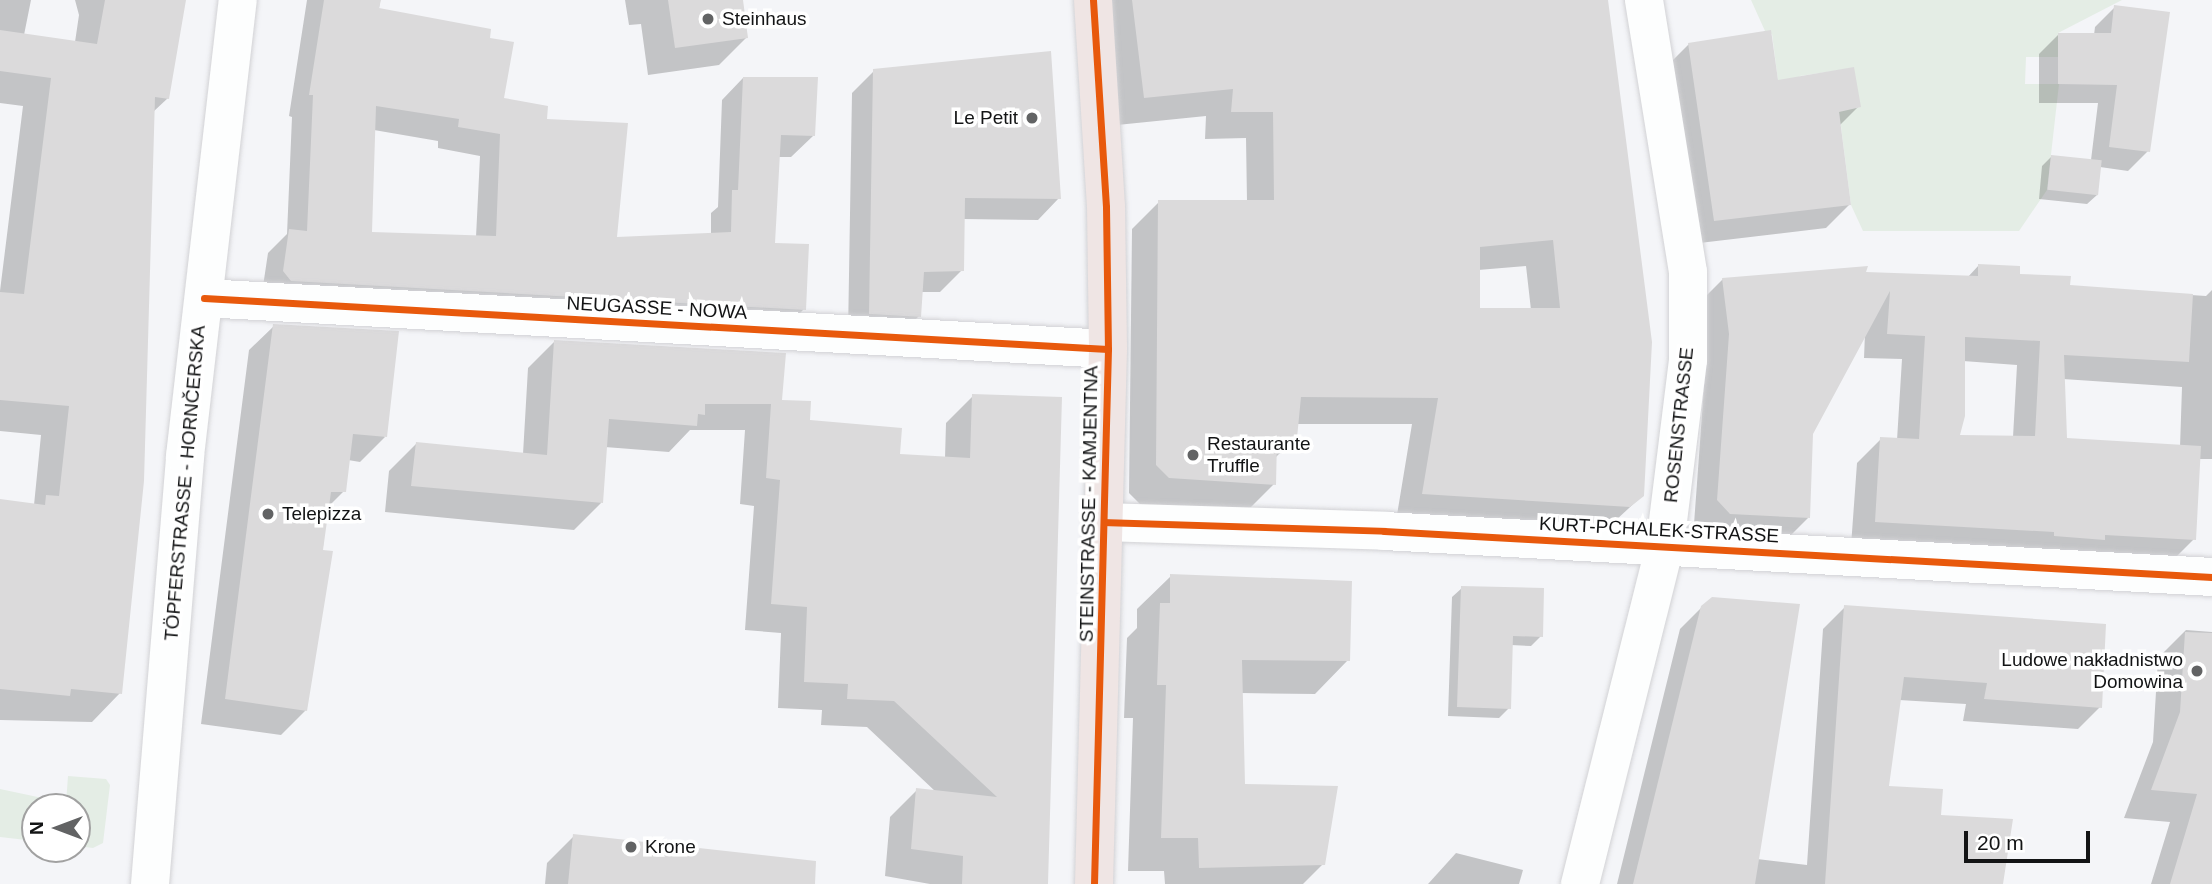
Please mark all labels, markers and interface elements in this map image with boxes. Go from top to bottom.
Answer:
place label: Steinhaus [722,8,807,30]
marker: Steinhaus [700,11,716,27]
place label: Le Petit [954,107,1018,129]
marker: Le Petit [1024,110,1040,126]
street label: NEUGASSE - NOWA [566,292,748,324]
street label: TÖPFERSTRASSE - HORNČERSKA [160,324,210,642]
street label: ROSENSTRASSE [1659,346,1699,504]
street label: STEINSTRASSE - KAMJENTNA [1075,366,1103,642]
place label: Restaurante Truffle [1207,433,1311,477]
marker: Restaurante Truffle [1185,447,1201,463]
place label: Telepizza [282,503,361,525]
marker: Telepizza [260,506,276,522]
street label: KURT-PCHALEK-STRASSE [1538,512,1780,548]
place label: Ludowe nakładnistwo Domowina [2001,649,2183,693]
marker: Ludowe nakładnistwo Domowina [2189,663,2205,679]
north arrow [21,793,91,863]
scale bar [1967,818,2093,862]
text: N [26,821,47,835]
text: 20 m [1977,831,2024,854]
place label: Krone [645,836,696,858]
marker: Krone [623,839,639,855]

